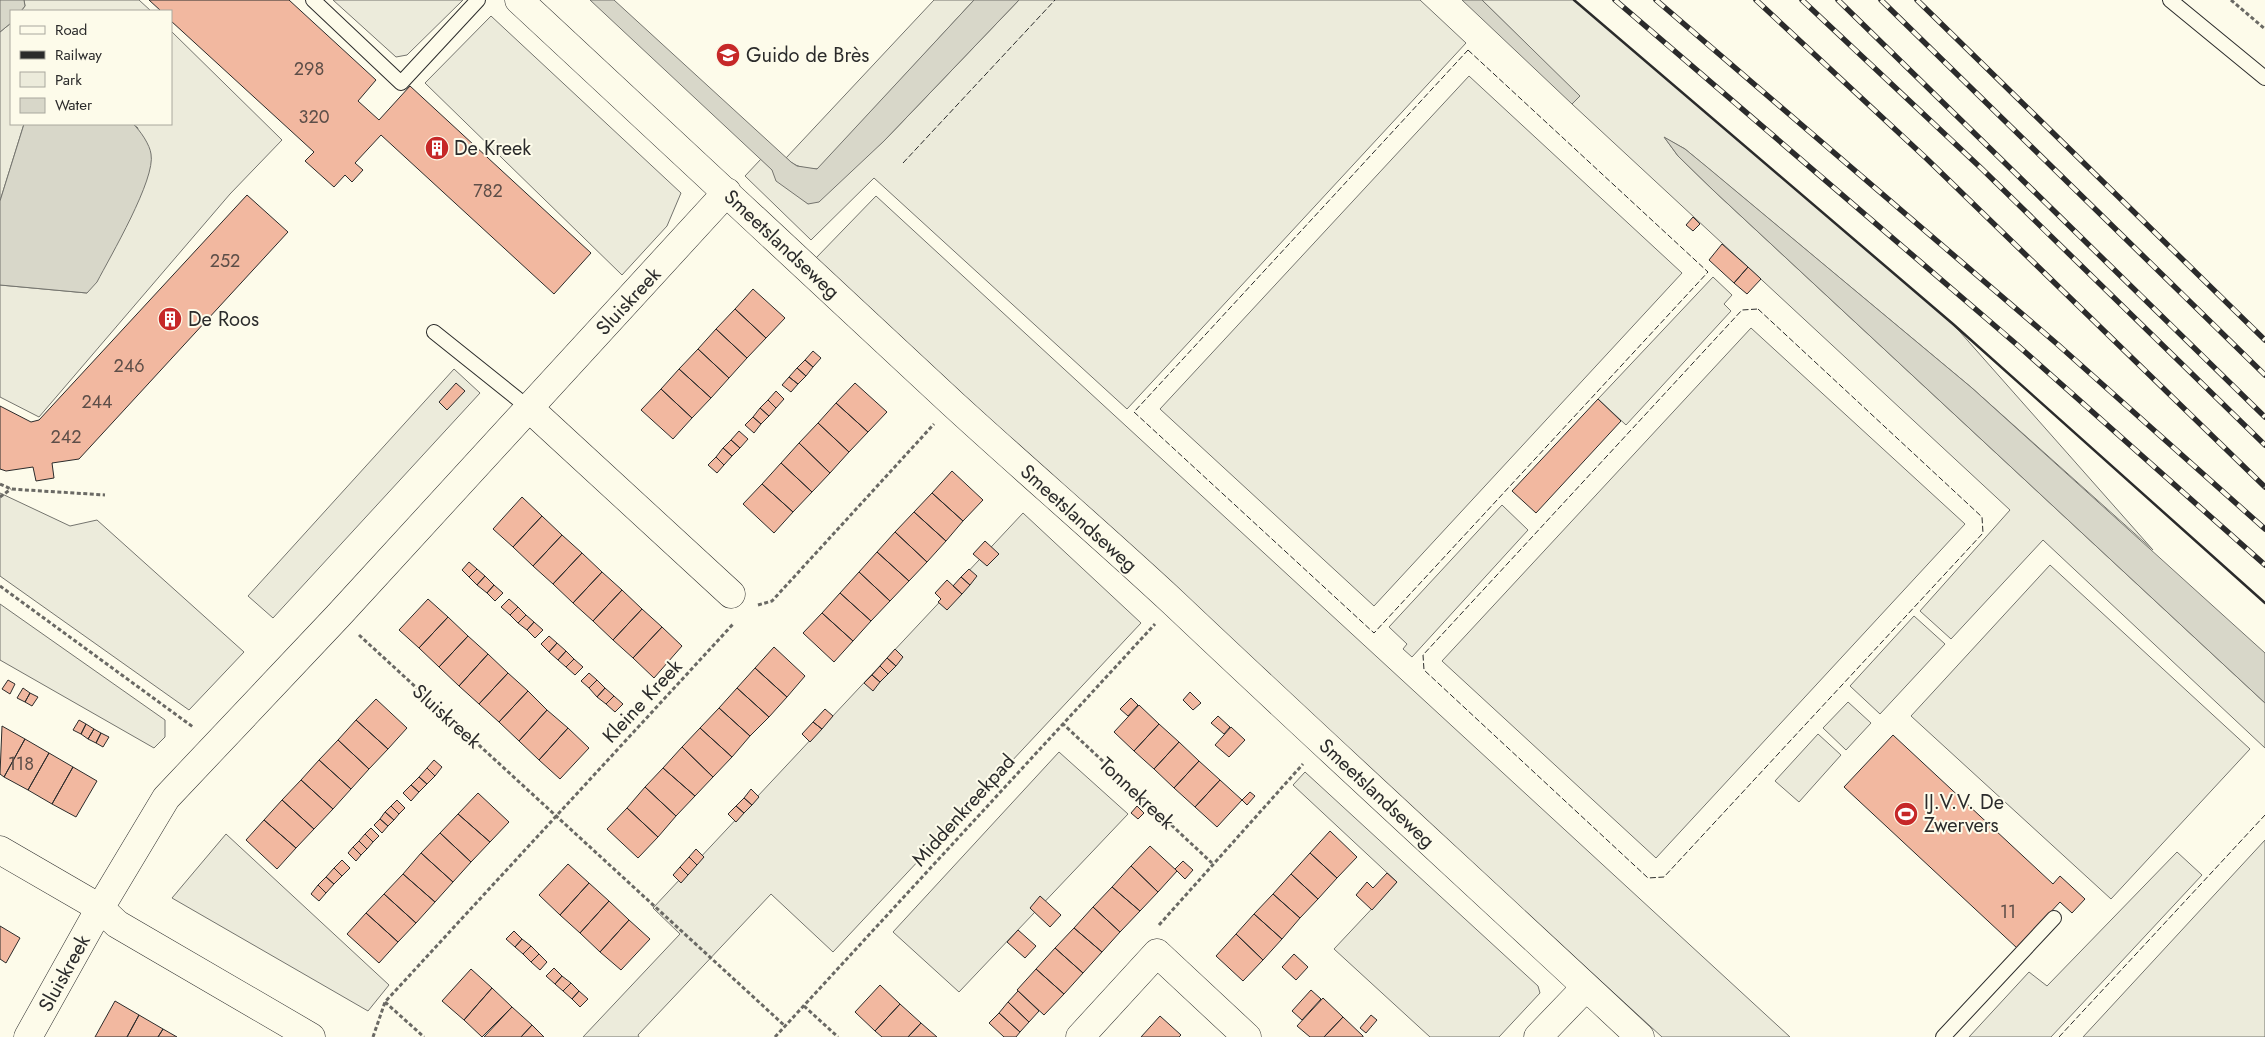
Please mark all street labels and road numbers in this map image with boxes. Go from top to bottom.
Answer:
street label: Smeetslandseweg [717,183,846,306]
street label: Sluiskreek [589,261,668,342]
street label: Smeetslandseweg [1014,458,1144,579]
street label: Kleine Kreek [596,653,689,750]
street label: Sluiskreek [406,677,488,755]
street label: Smeetslandseweg [1312,732,1441,855]
street label: Middenkreekpad [905,748,1022,873]
street label: Tonnekreek [1092,751,1181,836]
street label: Sluiskreek [31,929,98,1017]

